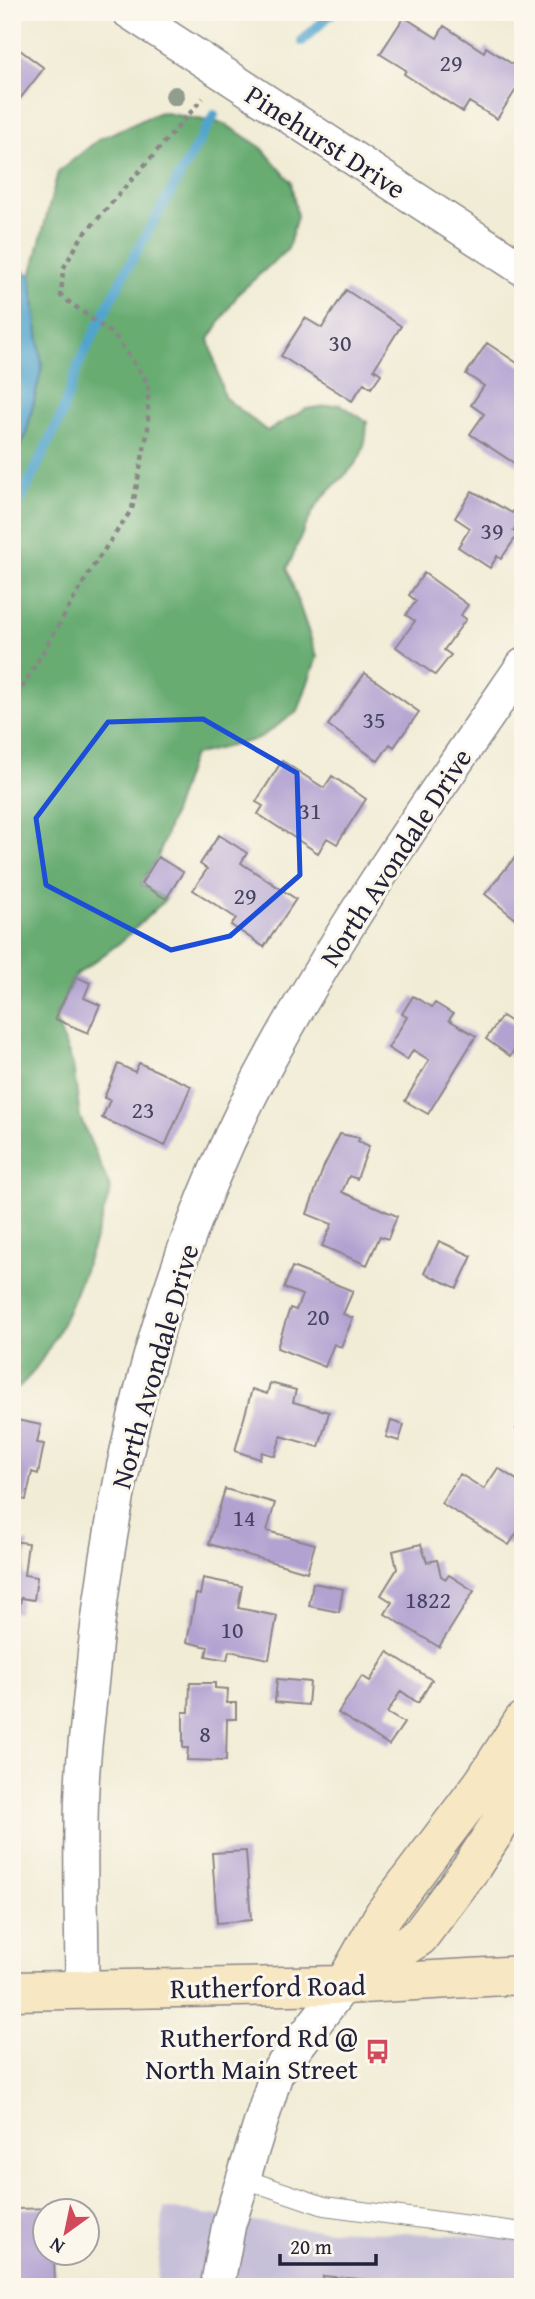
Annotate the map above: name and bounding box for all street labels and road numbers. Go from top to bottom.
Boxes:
street label: Pinehurst Drive [238,74,414,208]
street label: North Avondale Drive [309,740,481,974]
street label: North Avondale Drive [99,1239,209,1493]
street label: Rutherford Road [170,1964,366,2008]

